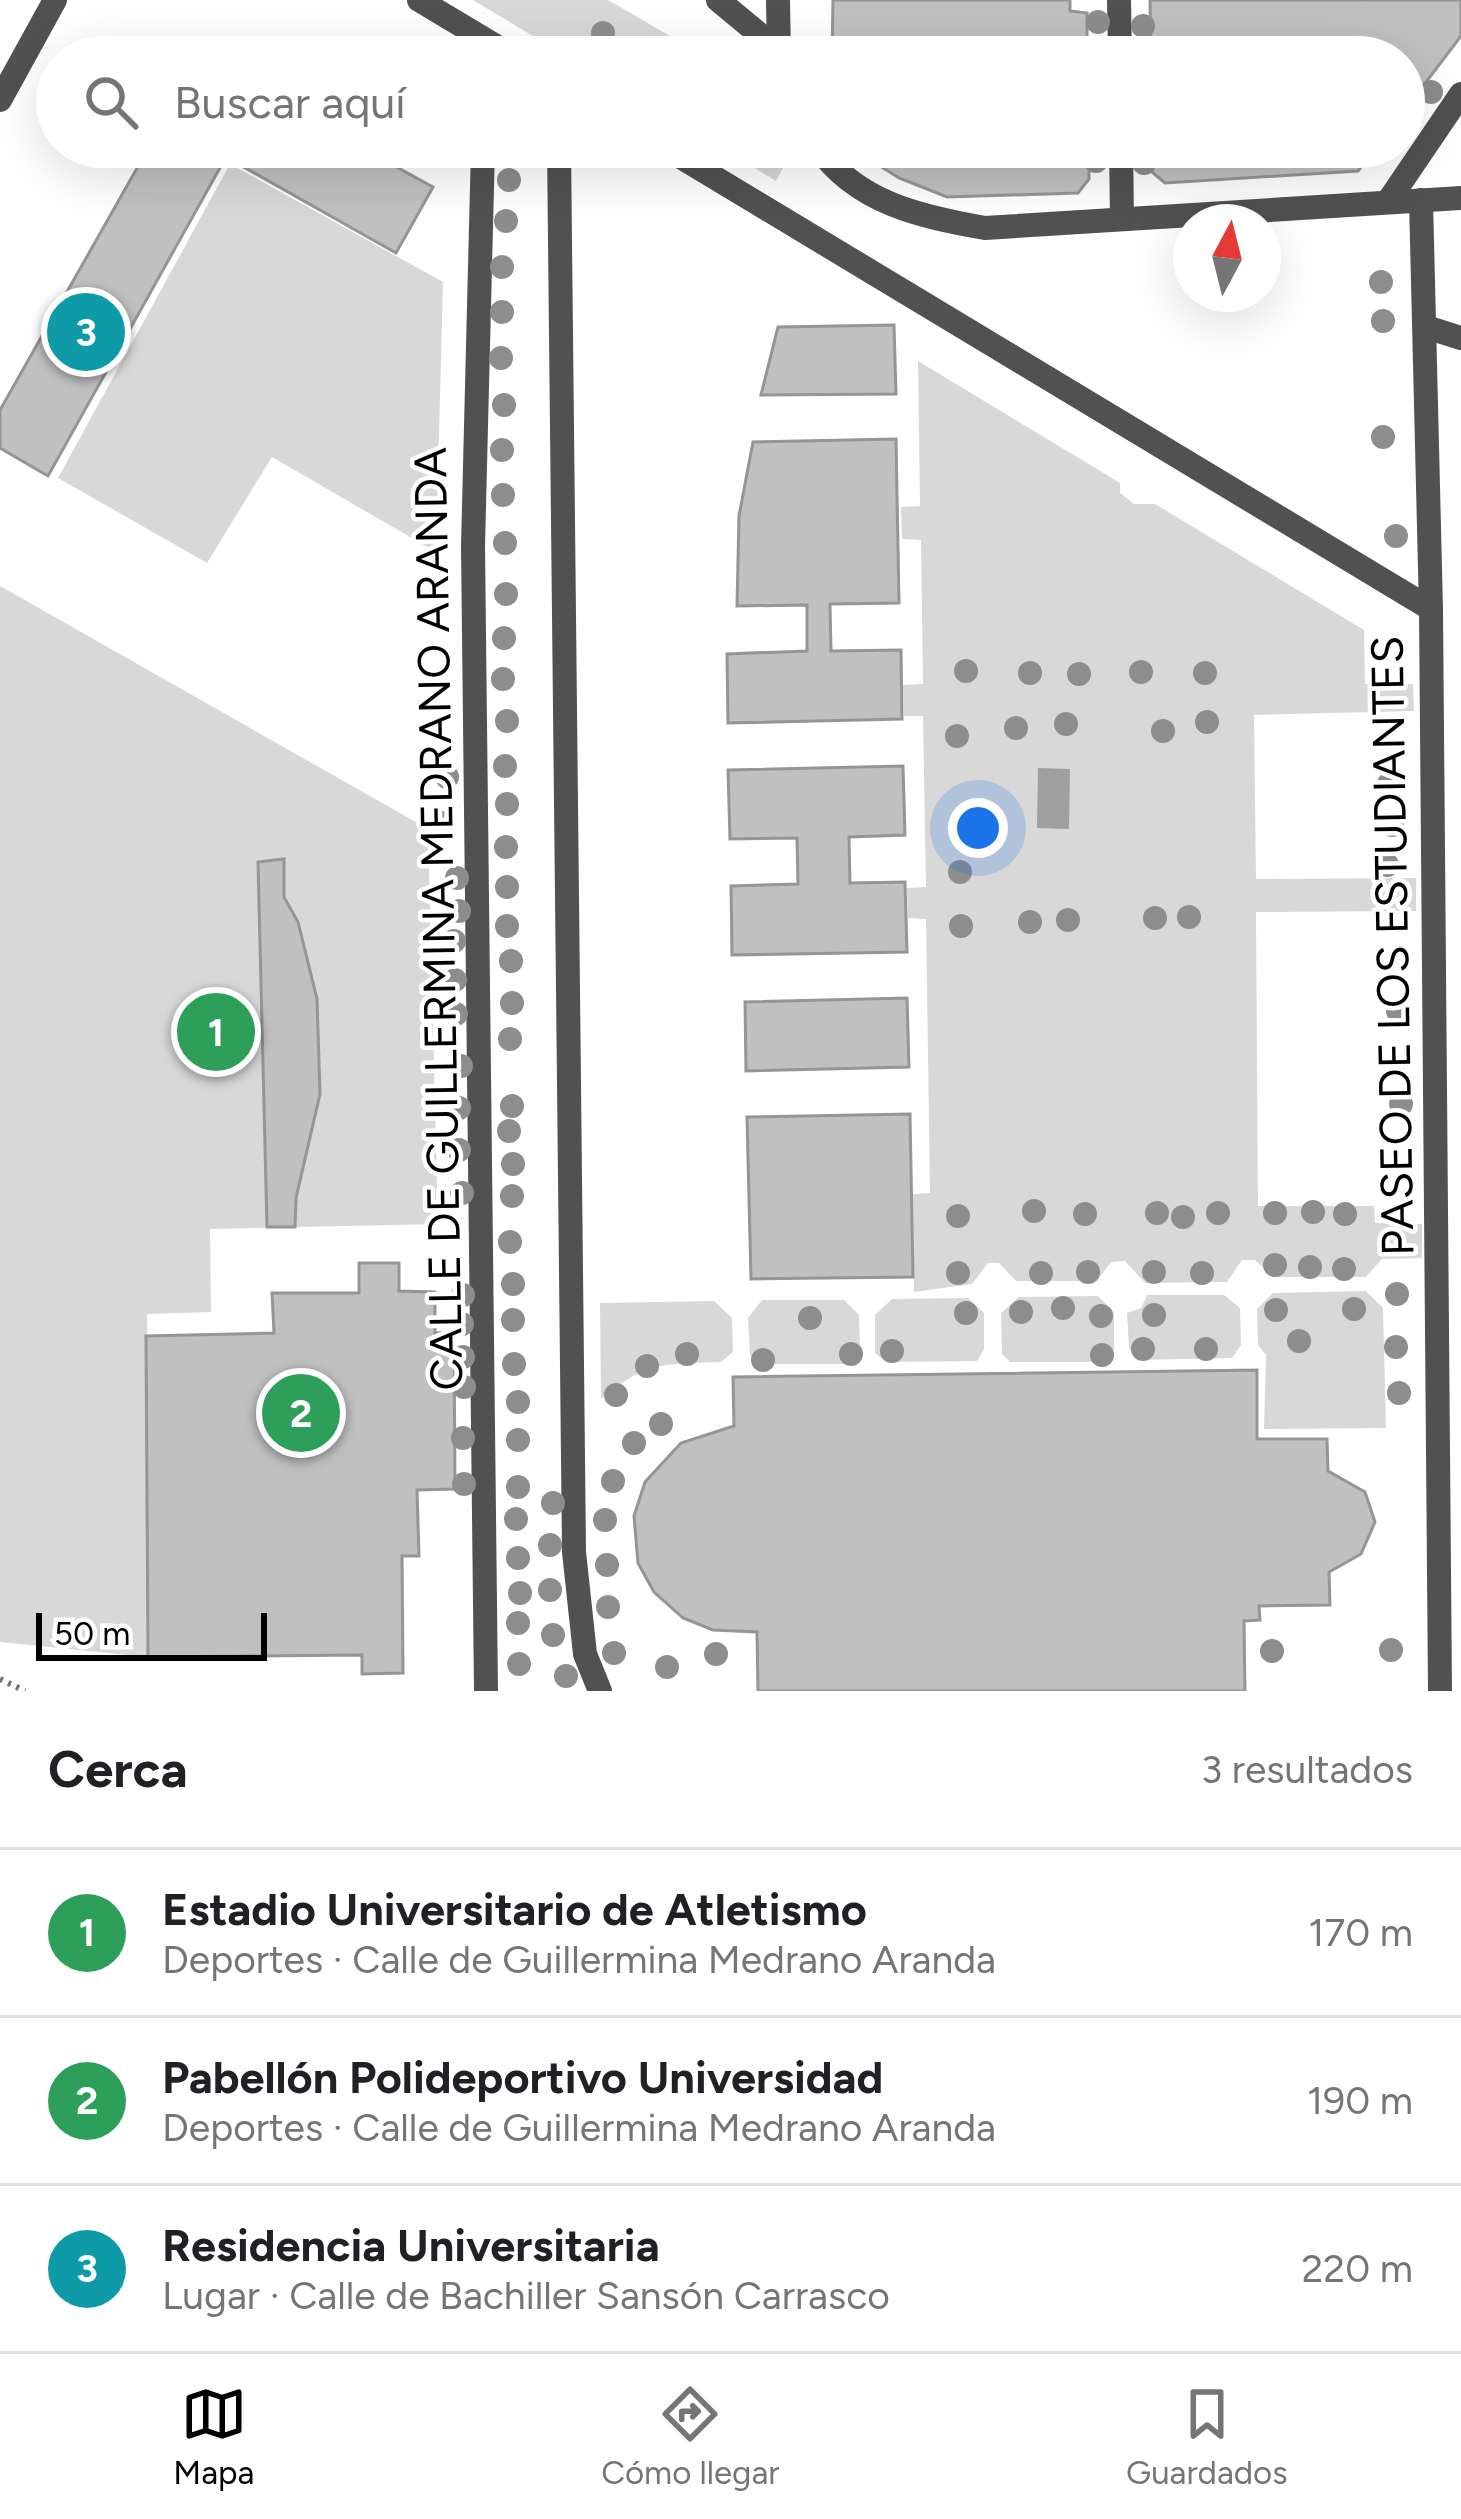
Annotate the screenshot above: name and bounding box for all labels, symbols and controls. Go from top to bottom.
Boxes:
search box [36,36,1425,168]
icon: search [78,69,144,135]
text: Buscar aquí [174,75,406,129]
north arrow [1173,204,1281,312]
pin: 3 [47,287,125,377]
street label: CALLE DE GUILLERMINA MEDRANO ARANDA [403,446,473,1391]
street label: PASEO DE LOS ESTUDIANTES [1360,635,1424,1257]
your location [948,798,1008,858]
pin: 1 [177,987,255,1077]
pin: 2 [262,1368,340,1458]
scale bar [36,1607,267,1660]
text: 50 m [54,1614,130,1653]
text: Cerca [48,1739,188,1800]
text: 3 resultados [1201,1746,1413,1793]
text: Estadio Universitario de Atletismo [162,1882,867,1936]
text: 1 [79,1909,95,1956]
text: 170 m [1308,1909,1413,1956]
text: Deportes · Calle de Guillermina Medrano Aranda [162,1936,996,1983]
text: Pabellón Polideportivo Universidad [162,2050,883,2104]
text: 2 [76,2077,98,2124]
text: 190 m [1307,2077,1413,2124]
text: Deportes · Calle de Guillermina Medrano Aranda [162,2104,996,2151]
text: Residencia Universitaria [162,2218,660,2272]
text: 3 [76,2245,98,2292]
text: 220 m [1302,2245,1413,2292]
text: Lugar · Calle de Bachiller Sansón Carrasco [162,2272,890,2319]
tab: Mapa [173,2381,254,2492]
tab: Cómo llegar [601,2381,779,2492]
tab: Guardados [1126,2381,1288,2492]

